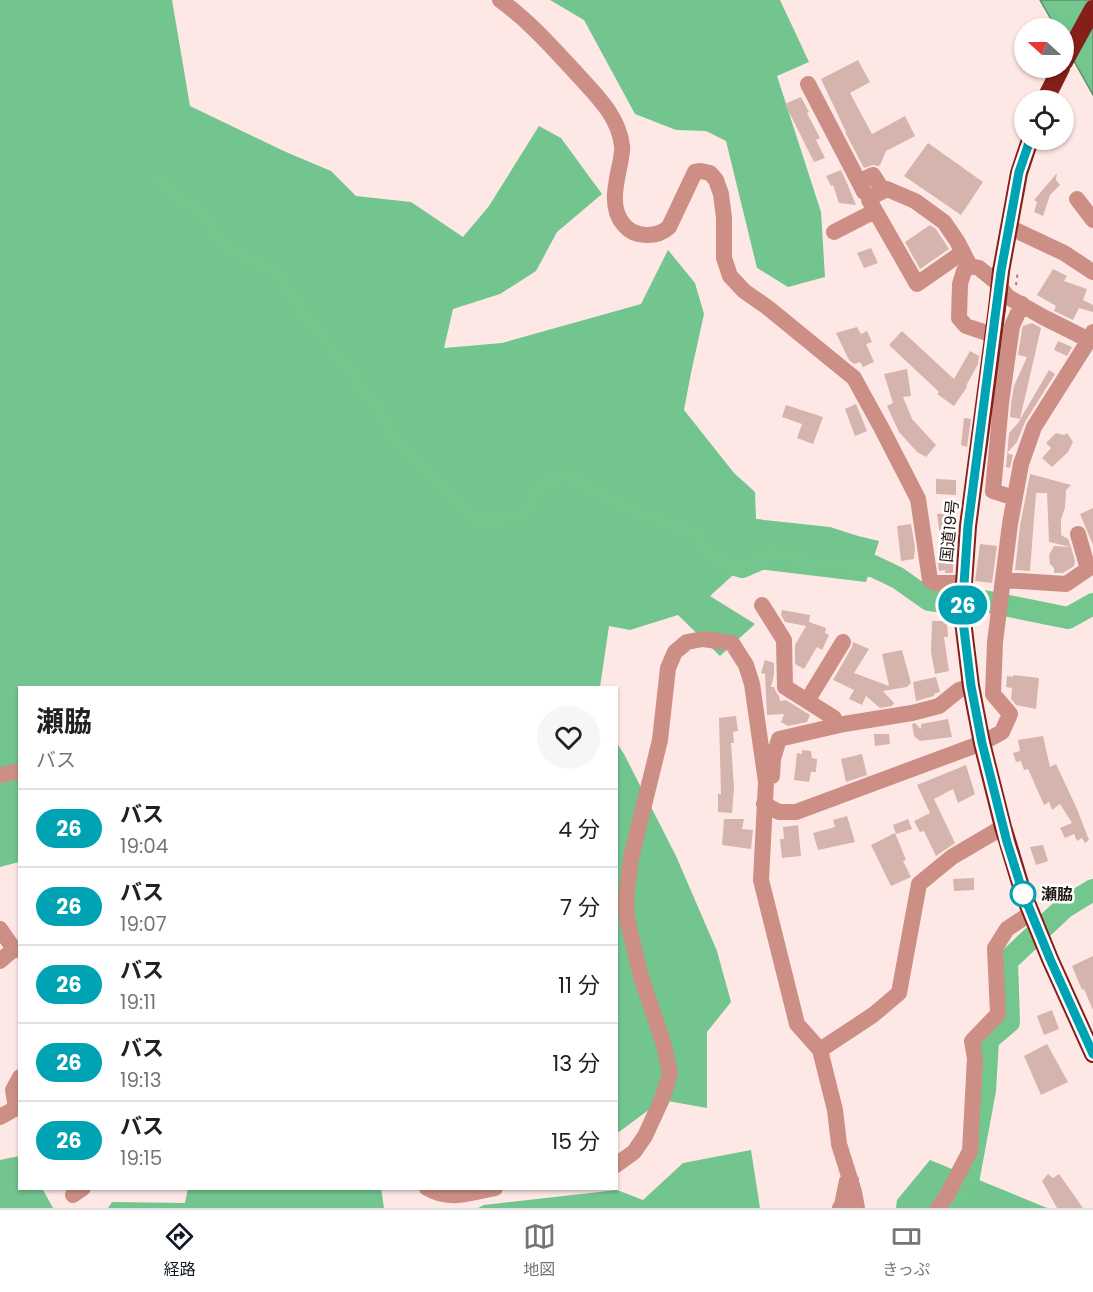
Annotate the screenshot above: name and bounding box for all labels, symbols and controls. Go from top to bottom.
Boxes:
north arrow [1014,18,1074,78]
map controls [1014,18,1074,150]
button: locate [1014,90,1074,150]
street label: 国道19号 [935,498,964,564]
line badge: 26 [936,586,990,624]
text: 26 [950,591,976,620]
text: 瀬脇 [36,702,92,741]
button: heart [537,706,600,769]
text: バス [36,746,76,774]
text: バス [120,799,164,830]
text: 26 [56,814,82,843]
text: 4 分 [558,814,600,845]
text: 19:04 [120,832,168,860]
text: バス [120,877,164,908]
marker: 瀬脇 [1010,881,1036,907]
place label: 瀬脇 [1041,883,1073,906]
text: 26 [56,892,82,921]
text: 7 分 [560,892,600,923]
text: 19:07 [120,910,167,938]
text: バス [120,955,164,986]
text: 26 [56,970,82,999]
text: 11 分 [558,970,600,1001]
text: 19:11 [120,988,156,1016]
text: バス [120,1033,164,1064]
text: 26 [56,1048,82,1077]
text: 13 分 [552,1048,600,1079]
text: 19:13 [120,1066,161,1094]
text: バス [120,1111,164,1142]
text: 26 [56,1126,82,1155]
text: 15 分 [551,1126,600,1157]
text: 19:15 [120,1144,162,1172]
tab: 経路 [163,1220,196,1282]
tab: 地図 [523,1220,556,1282]
tab: きっぷ [882,1220,930,1282]

